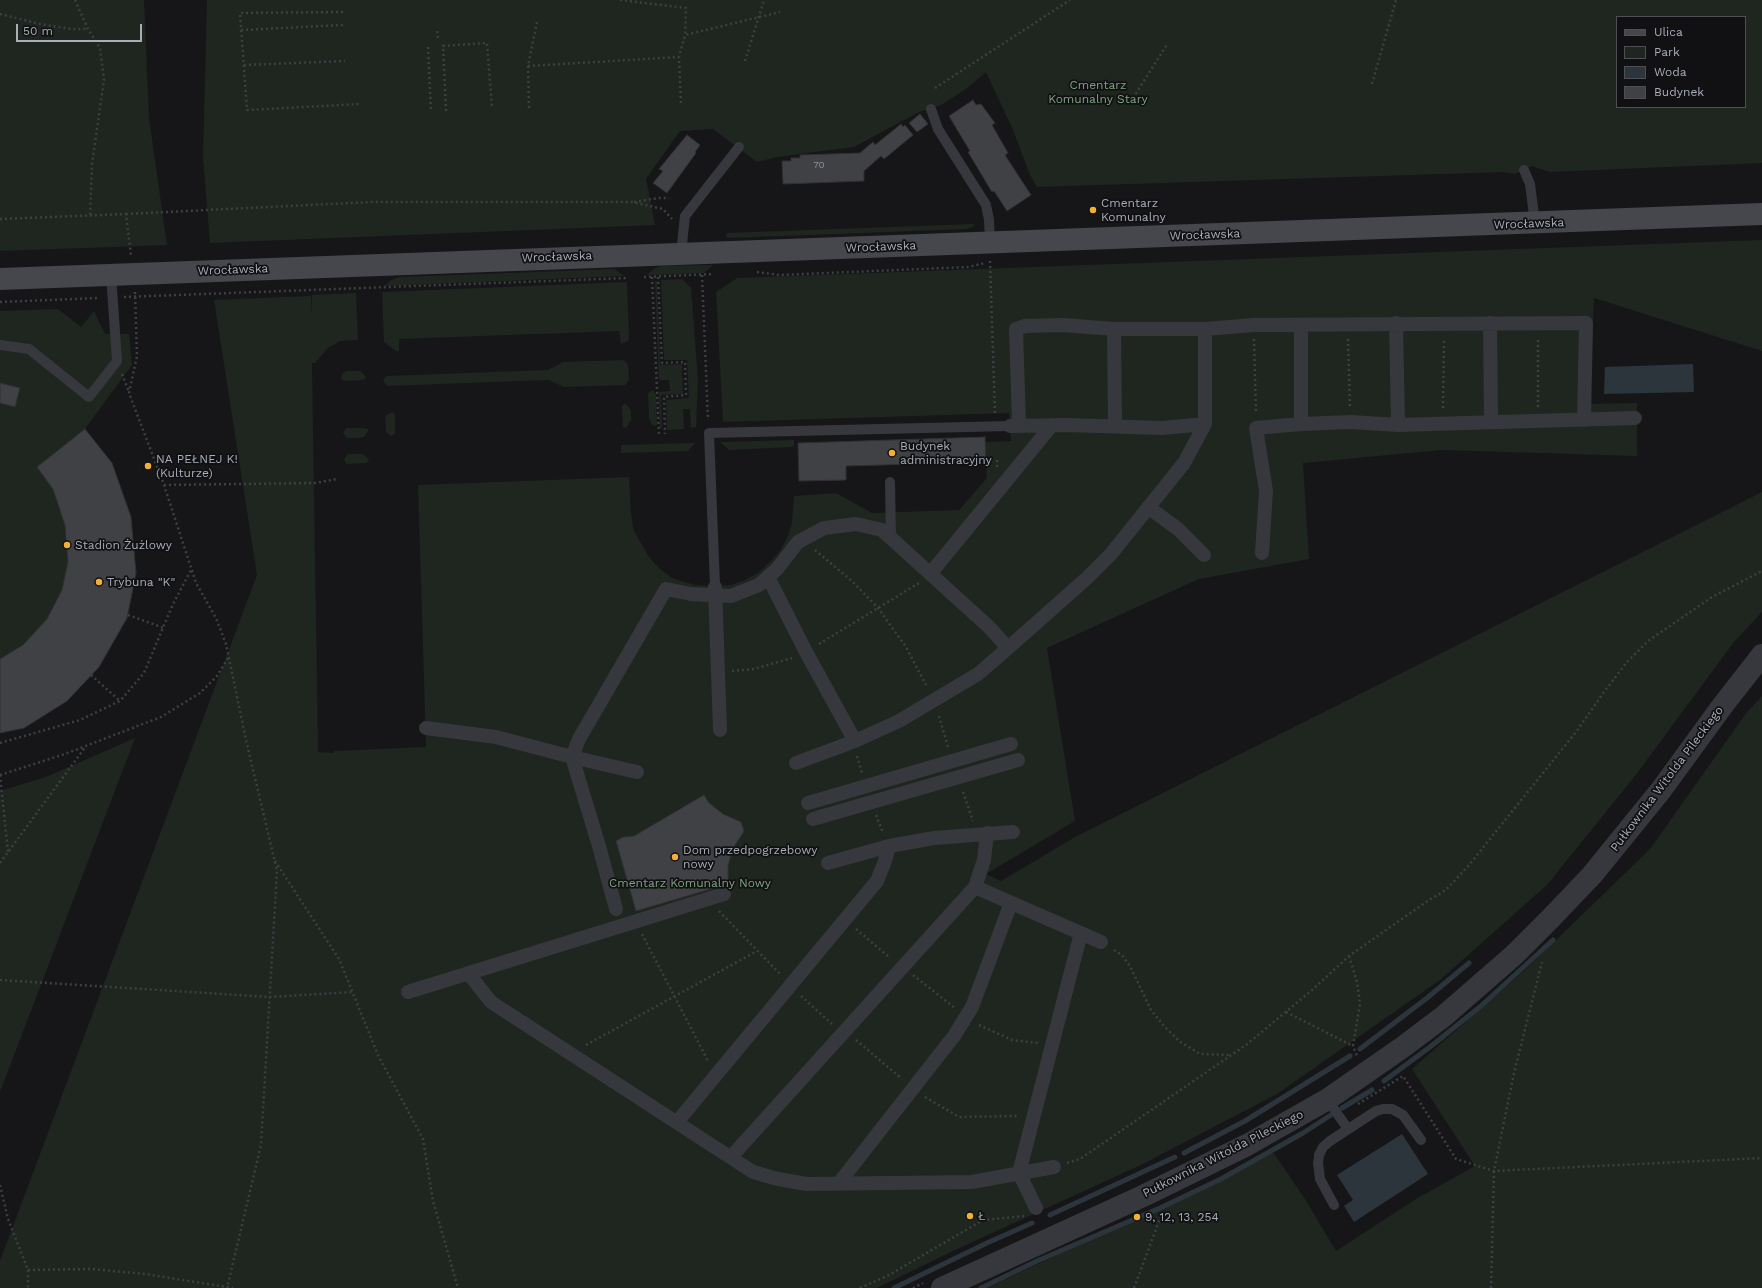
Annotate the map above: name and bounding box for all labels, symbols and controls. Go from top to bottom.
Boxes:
scale bar [18,16,144,42]
legend [1616,16,1746,108]
text: 50 m [23,24,53,38]
text: Ulica [1654,25,1683,39]
text: Park [1654,45,1680,59]
text: Woda [1654,65,1687,79]
park label: Cmentarz Komunalny Stary [1048,78,1148,106]
text: Budynek [1654,85,1704,99]
house number: 70 [813,159,825,171]
place label: Cmentarz Komunalny [1101,196,1166,224]
marker: Cmentarz Komunalny [1088,205,1098,215]
street label: Wrocławska [1493,216,1565,232]
street label: Wrocławska [1169,227,1241,243]
street label: Wrocławska [845,239,917,255]
street label: Wrocławska [521,249,593,265]
street label: Wrocławska [197,262,269,278]
place label: Budynek administracyjny [900,439,992,467]
marker: Budynek administracyjny [887,448,897,458]
place label: NA PEŁNEJ K! (Kulturze) [156,452,238,480]
marker: NA PEŁNEJ K! (Kulturze) [143,461,153,471]
place label: Stadion Żużlowy [75,538,172,552]
marker: Stadion Żużlowy [62,540,72,550]
place label: Trybuna "K" [107,575,175,589]
marker: Trybuna "K" [94,577,104,587]
street label: Pułkownika Witolda Pileckiego [1608,703,1726,855]
place label: Dom przedpogrzebowy nowy [683,843,818,871]
marker: Dom przedpogrzebowy nowy [670,852,680,862]
park label: Cmentarz Komunalny Nowy [609,876,771,890]
street label: Pułkownika Witolda Pileckiego [1140,1107,1306,1201]
place label: Ł [978,1209,986,1223]
place label: 9, 12, 13, 254 [1145,1210,1219,1224]
marker: Ł [965,1211,975,1221]
marker: 9, 12, 13, 254 [1132,1212,1142,1222]

